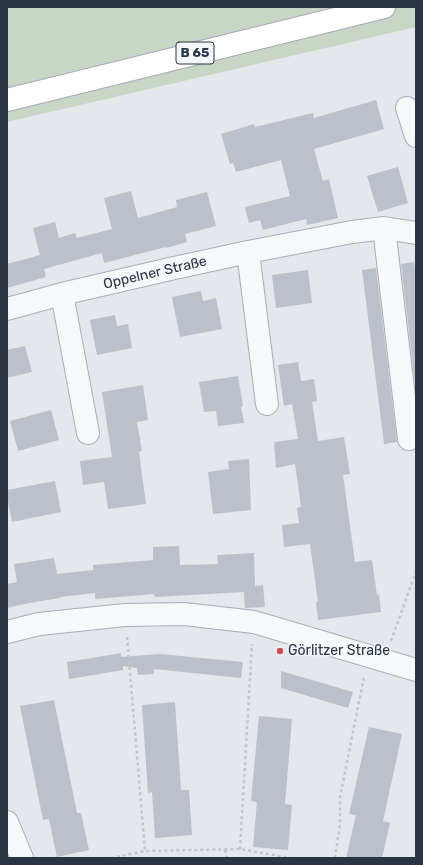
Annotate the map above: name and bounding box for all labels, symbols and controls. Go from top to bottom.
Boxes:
road number: B 65 [176,42,214,64]
street label: Oppelner Straße [102,253,208,293]
place label: Görlitzer Straße [288,643,390,659]
marker: Görlitzer Straße [275,646,285,656]

